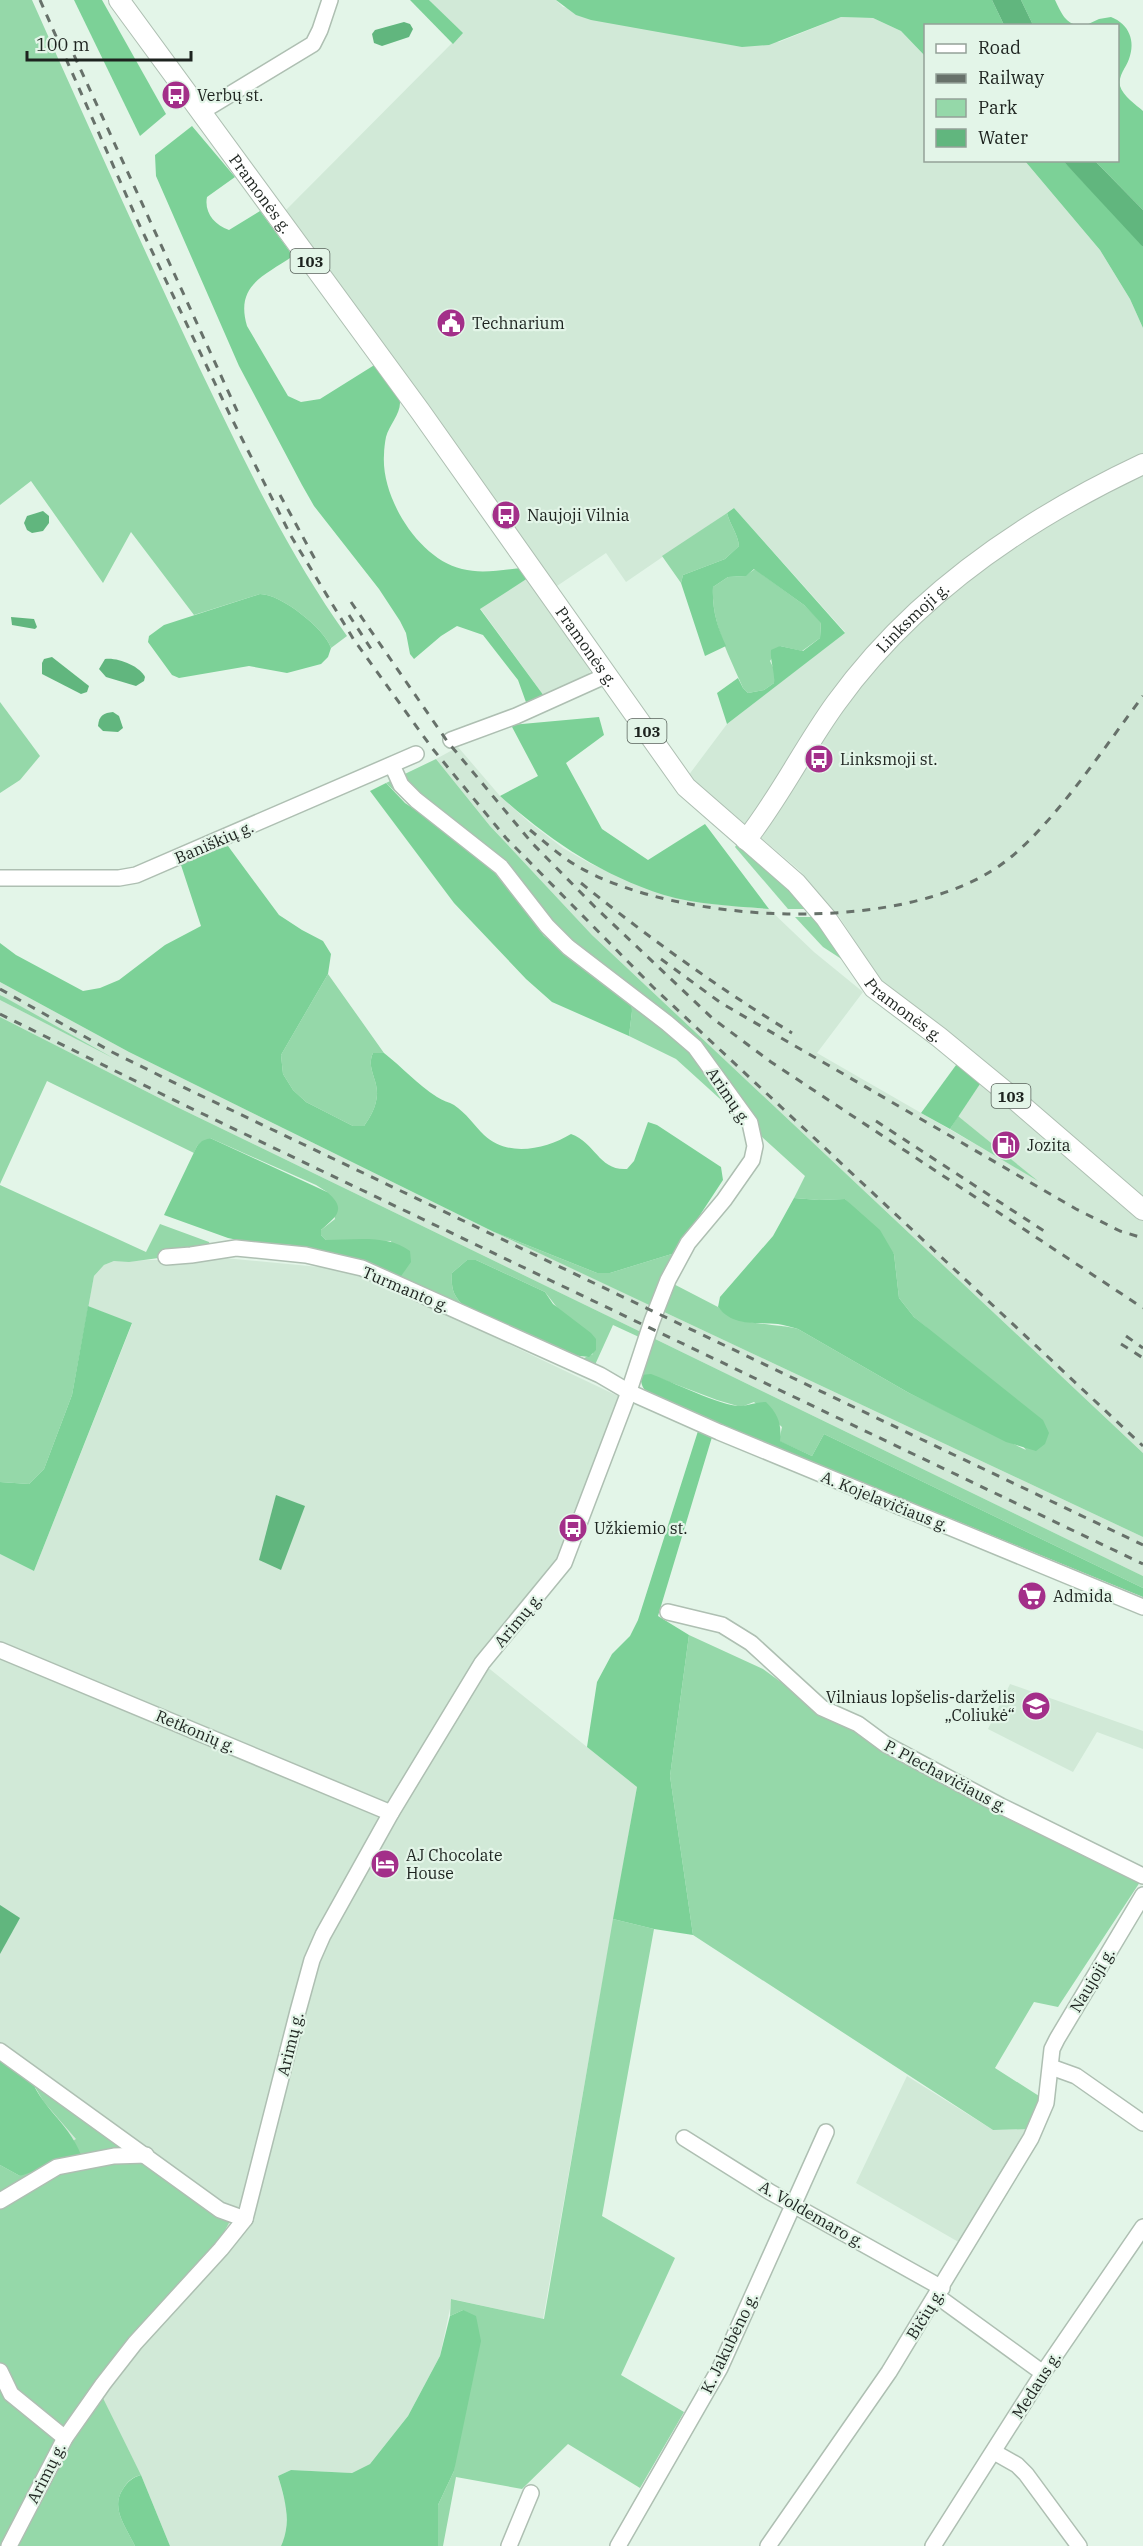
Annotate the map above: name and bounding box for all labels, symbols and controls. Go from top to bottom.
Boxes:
scale bar [27,24,190,62]
legend [924,24,1119,162]
text: 100 m [36,33,90,56]
text: Road [978,36,1021,59]
text: Railway [978,66,1044,89]
bus stop icon: Verbų st. [160,79,192,111]
place label: Verbų st. [197,85,263,105]
text: Park [978,96,1018,119]
text: Water [978,126,1028,149]
street label: Pramonės g. [225,150,297,237]
road number: 103 [290,249,330,273]
public building icon: Technarium [435,307,467,339]
place label: Technarium [472,313,565,333]
bus stop icon: Naujoji Vilnia [490,499,522,531]
place label: Naujoji Vilnia [527,505,630,525]
street label: Linksmoji g. [872,578,953,657]
street label: Pramonės g. [551,603,622,691]
road number: 103 [628,719,666,743]
bus stop icon: Linksmoji st. [803,743,835,775]
place label: Linksmoji st. [840,749,938,769]
street label: Baniškių g. [172,816,256,868]
street label: Pramonės g. [860,974,947,1046]
street label: Arimų g. [702,1063,756,1129]
road number: 103 [992,1084,1030,1108]
fuel station icon: Jozita [990,1129,1022,1161]
place label: Jozita [1027,1135,1071,1155]
street label: Turmanto g. [359,1262,453,1316]
street label: A. Kojelavičiaus g. [818,1466,952,1536]
bus stop icon: Užkiemio st. [557,1512,589,1544]
place label: Užkiemio st. [594,1518,688,1538]
supermarket icon: Admida [1016,1580,1048,1612]
place label: Admida [1053,1586,1113,1606]
street label: Arimų g. [489,1589,547,1651]
place label: Vilniaus lopšelis-darželis „Coliukė“ [826,1687,1015,1725]
school or university icon: Vilniaus lopšelis-darželis „Coliukė“ [1020,1690,1052,1722]
street label: Retkonių g. [153,1705,239,1757]
street label: P. Plechavičiaus g. [881,1735,1011,1817]
place label: AJ Chocolate House [406,1845,503,1883]
hotel icon: AJ Chocolate House [369,1848,401,1880]
street label: Naujoji g. [1065,1944,1119,2016]
street label: Arimų g. [272,2010,308,2078]
street label: A. Voldemaro g. [756,2176,868,2252]
street label: Bičių g. [902,2285,948,2343]
street label: K. Jakubėno g. [696,2290,762,2396]
street label: Medaus g. [1007,2348,1065,2422]
street label: Arimų g. [22,2439,70,2507]

